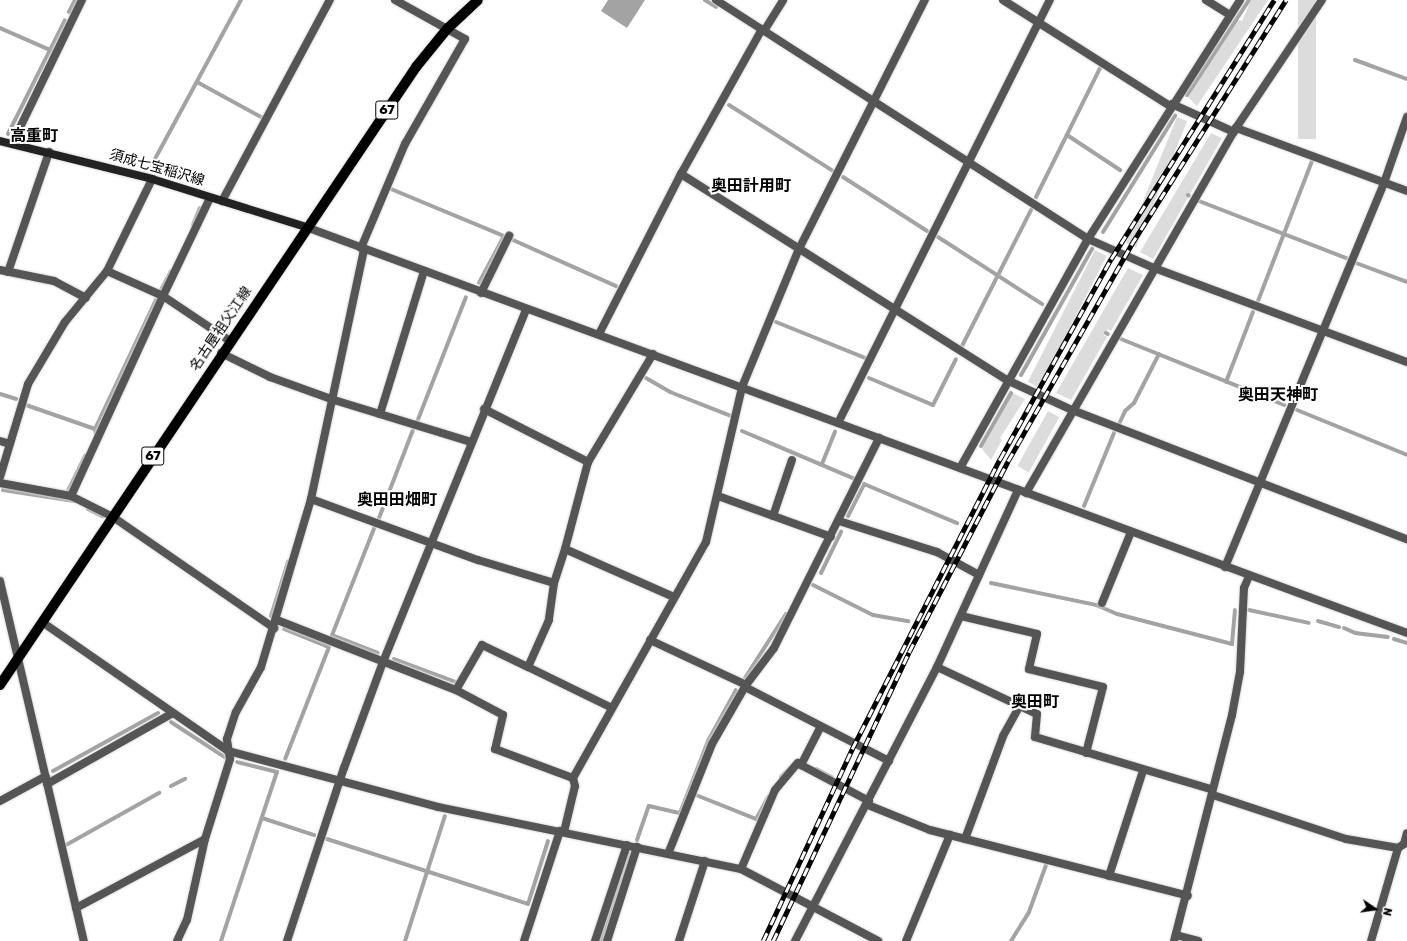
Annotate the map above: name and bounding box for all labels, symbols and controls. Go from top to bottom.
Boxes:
road number: 67 [375,99,399,121]
district label: 高重町 [10,126,58,146]
street label: 須成七宝稲沢線 [108,146,206,190]
district label: 奥田計用町 [711,176,791,196]
street label: 名古屋祖父江線 [187,284,255,374]
district label: 奥田天神町 [1238,385,1318,405]
road number: 67 [141,445,165,467]
district label: 奥田田畑町 [357,490,437,510]
district label: 奥田町 [1011,692,1059,712]
north arrow [1355,889,1395,929]
text: N [1380,906,1394,917]

